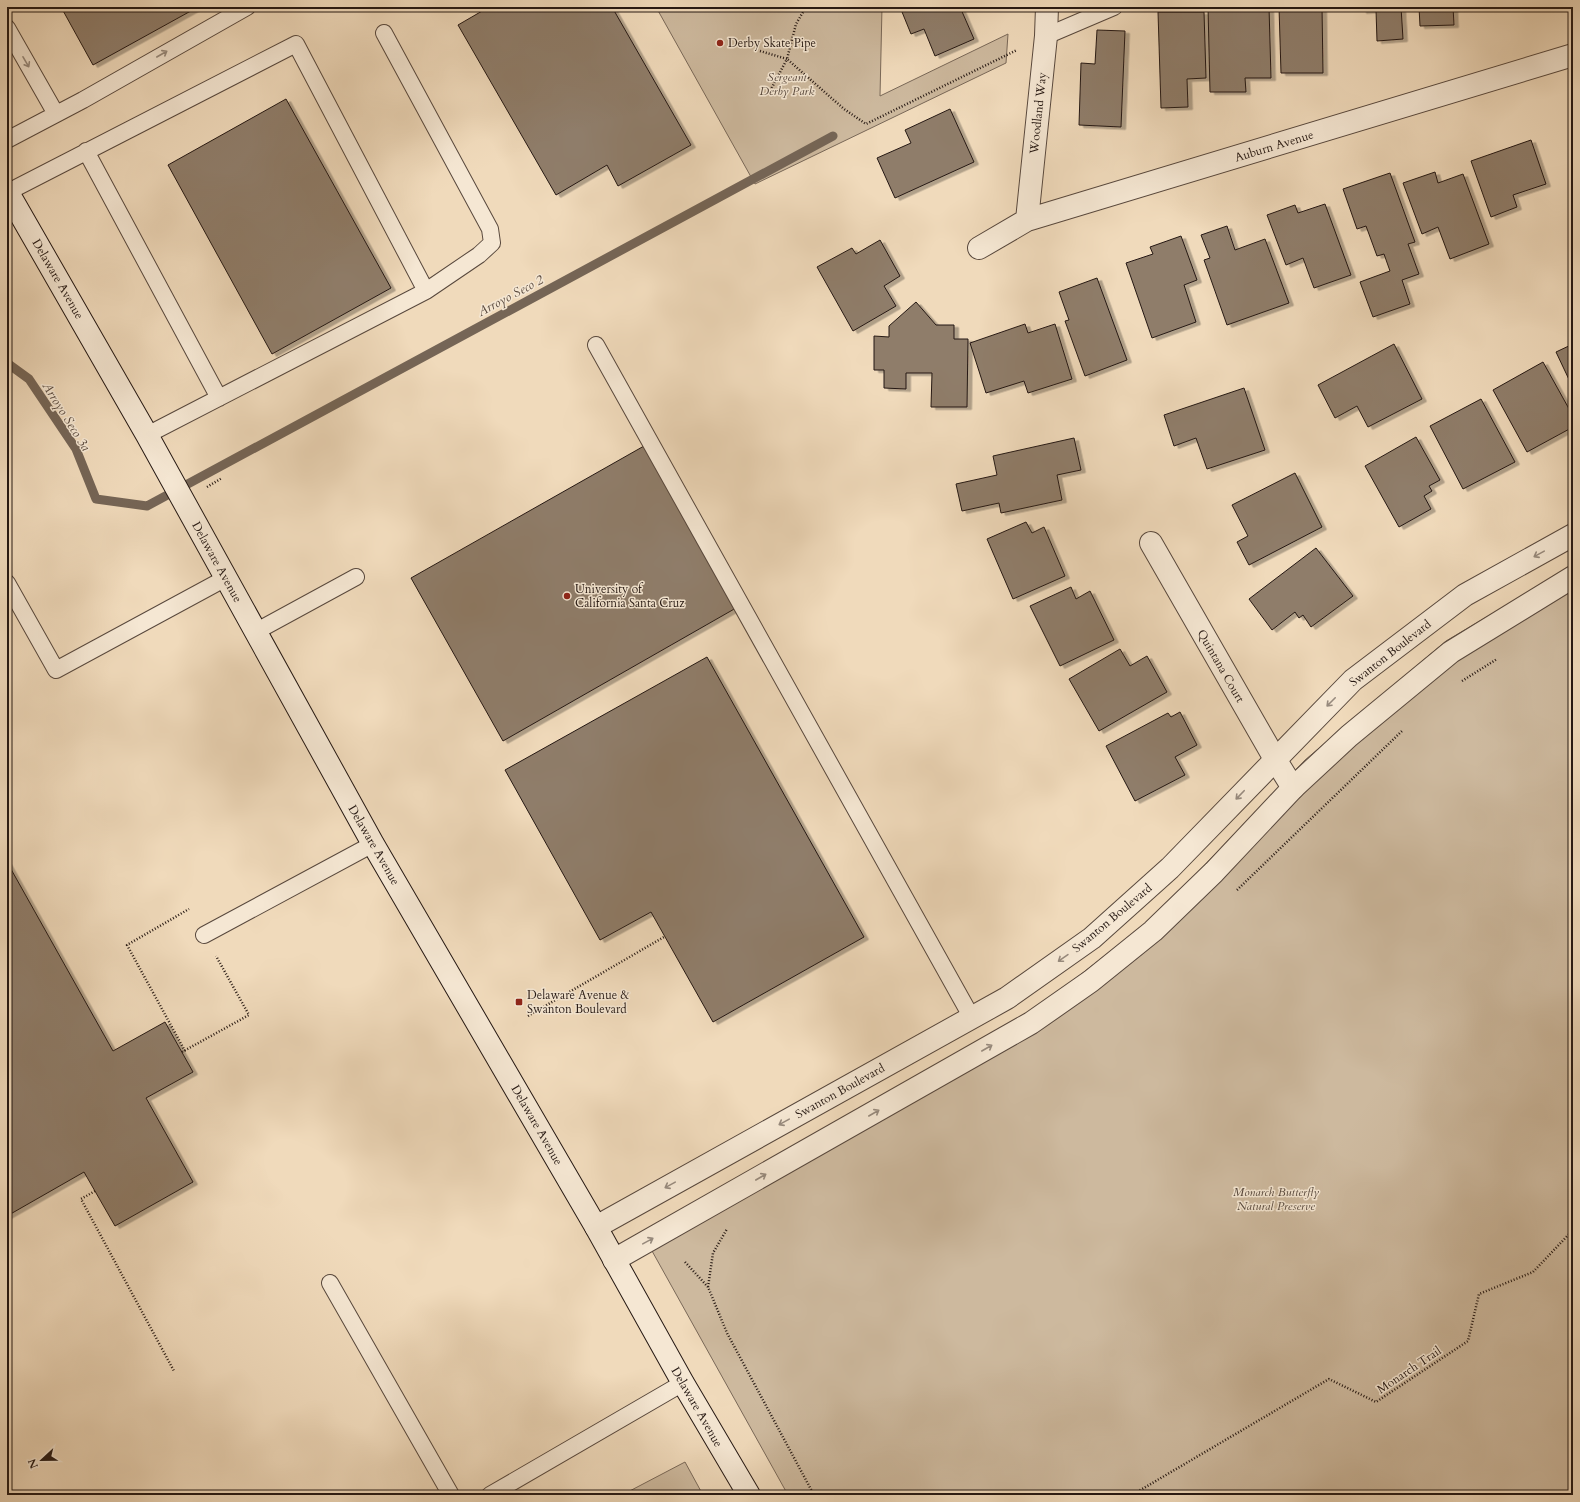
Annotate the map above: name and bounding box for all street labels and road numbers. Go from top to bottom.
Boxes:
street label: Woodland Way [1026,71,1050,156]
street label: Auburn Avenue [1233,126,1315,166]
street label: Delaware Avenue [29,236,87,322]
street label: Delaware Avenue [188,519,246,605]
street label: Swanton Boulevard [1346,616,1435,690]
street label: Quintana Court [1194,627,1248,706]
street label: Delaware Avenue [345,802,403,888]
street label: Swanton Boulevard [1069,879,1156,956]
street label: Swanton Boulevard [793,1060,888,1122]
street label: Delaware Avenue [508,1082,566,1168]
street label: Monarch Trail [1374,1343,1444,1397]
street label: Delaware Avenue [668,1364,726,1450]

